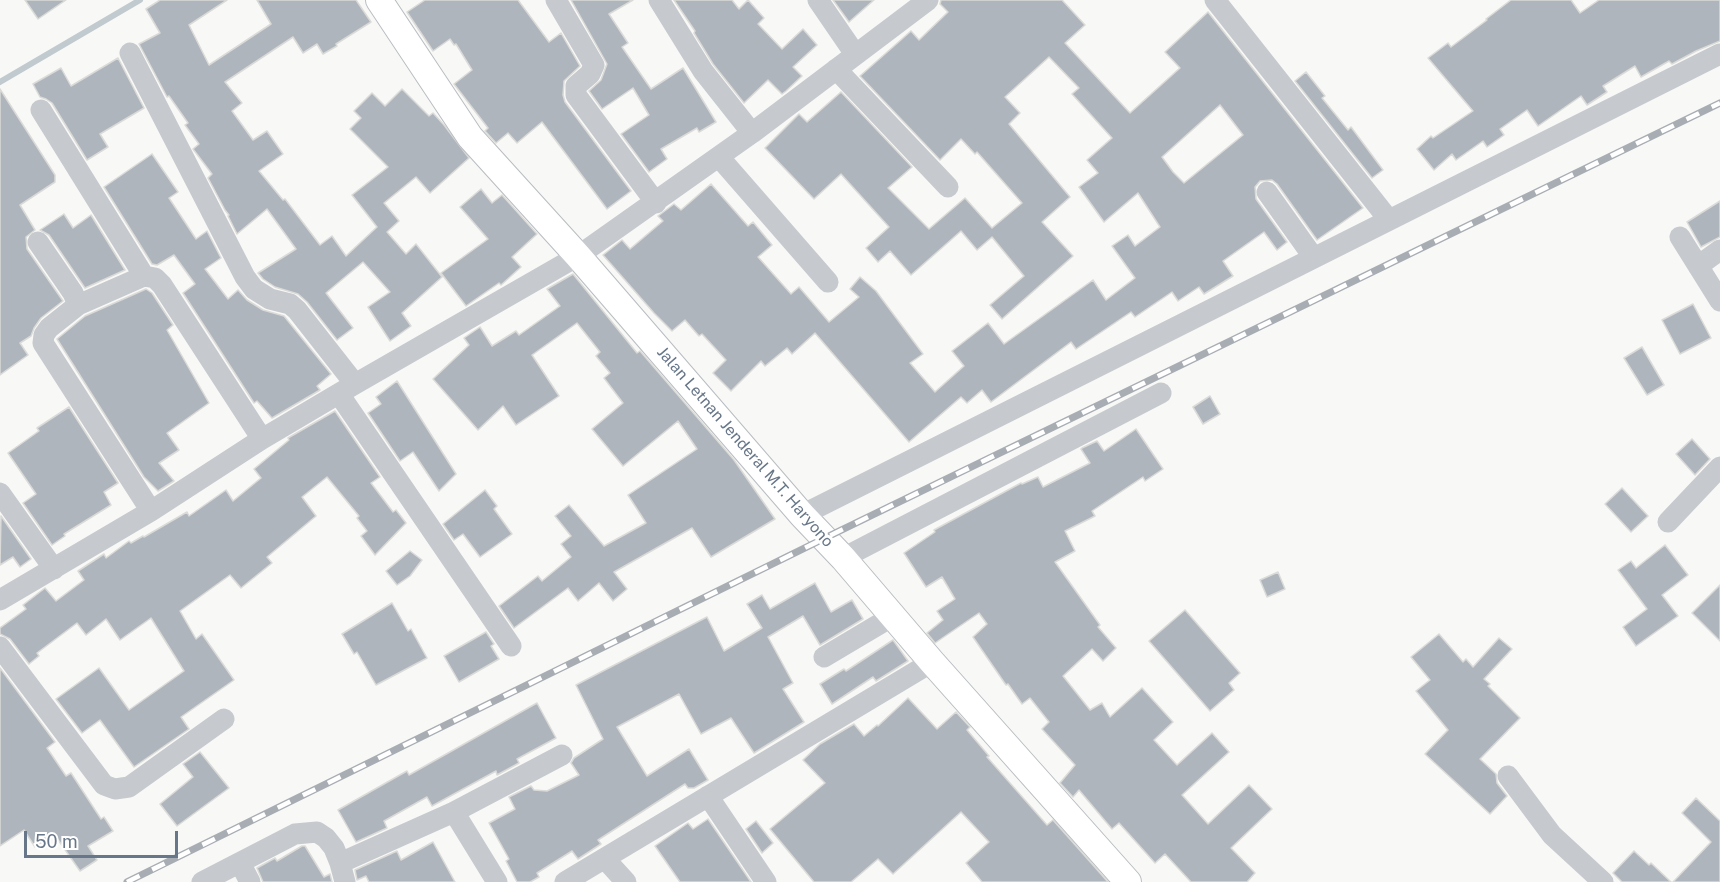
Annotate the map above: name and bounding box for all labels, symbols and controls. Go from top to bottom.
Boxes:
street label: Jalan Letnan Jenderal M.T. Haryono [653,343,837,551]
scale bar [27,819,182,857]
text: 50 m [35,831,78,852]

